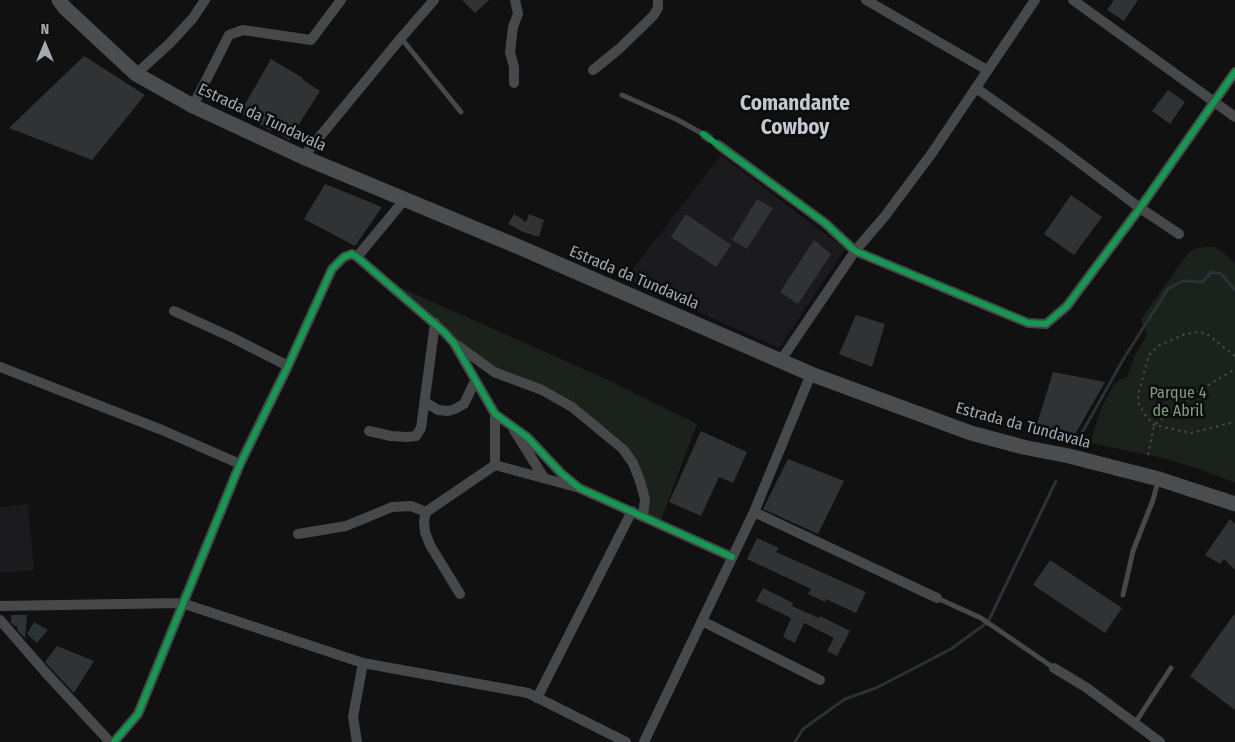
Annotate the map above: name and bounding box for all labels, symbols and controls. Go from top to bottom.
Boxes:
north arrow [20,20,70,70]
text: N [41,21,49,38]
street label: Estrada da Tundavala [195,80,329,156]
district label: Comandante Cowboy [740,91,850,141]
street label: Estrada da Tundavala [566,242,702,314]
park label: Parque 4 de Abril [1150,384,1206,422]
street label: Estrada da Tundavala [953,399,1093,453]

